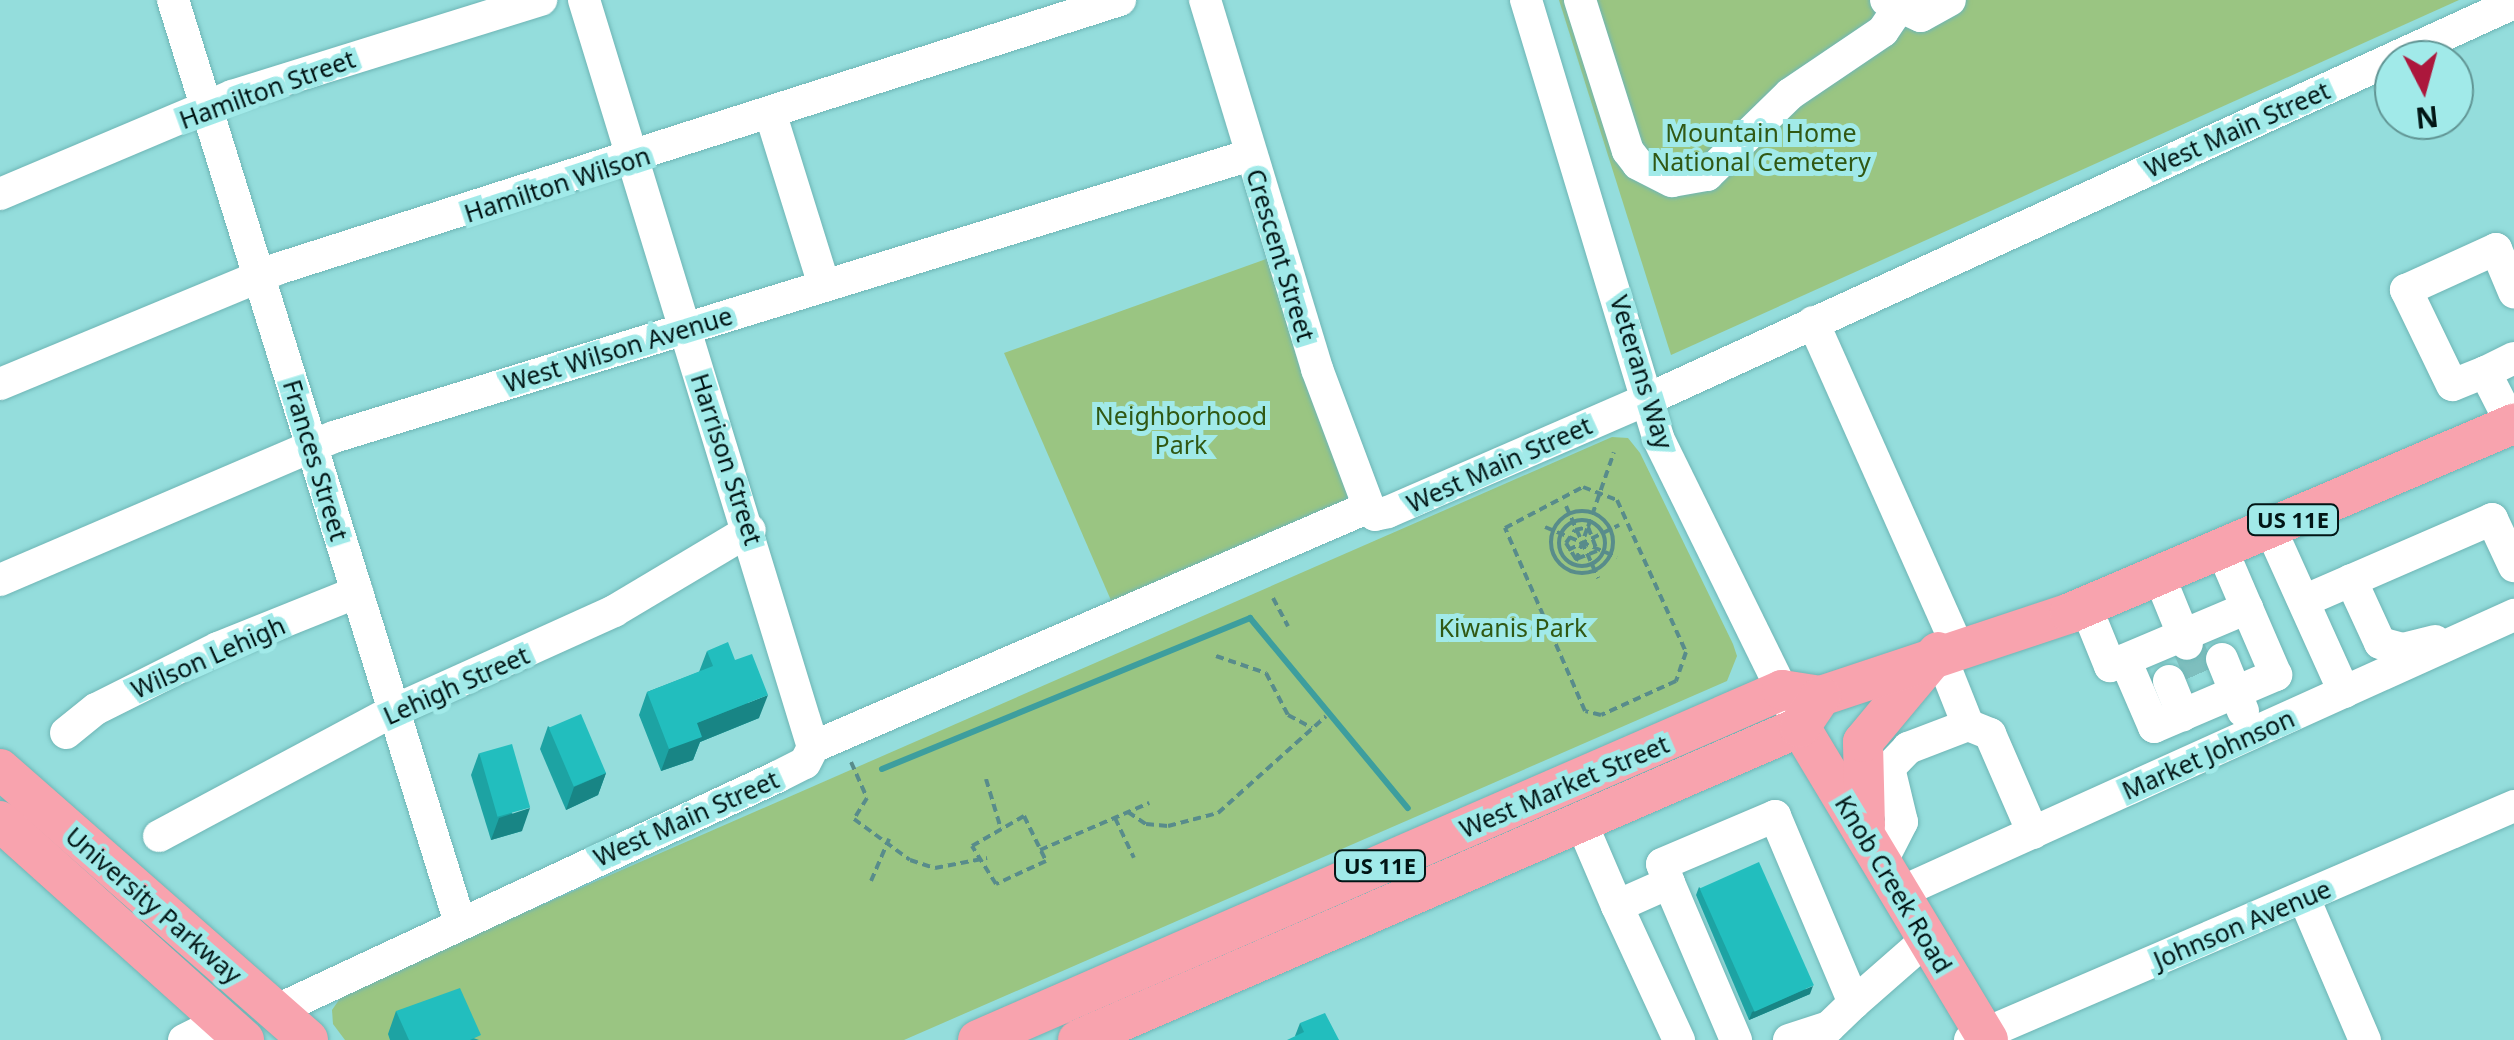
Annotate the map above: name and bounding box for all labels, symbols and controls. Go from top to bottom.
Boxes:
north arrow [2374,40,2474,140]
street label: Hamilton Street [175,43,359,135]
street label: West Main Street [2140,75,2334,183]
text: N [2414,98,2440,138]
park label: Mountain Home National Cemetery [1651,118,1871,177]
street label: Hamilton Wilson [460,140,654,228]
street label: Crescent Street [1241,165,1321,345]
street label: Veterans Way [1604,292,1680,452]
street label: West Wilson Avenue [500,300,736,398]
street label: Harrison Street [685,369,769,549]
street label: Frances Street [277,376,355,544]
park label: Neighborhood Park [1095,401,1267,460]
street label: West Main Street [1402,410,1596,518]
road number: US 11E [2246,503,2340,537]
street label: Wilson Lehigh [126,610,290,704]
park label: Kiwanis Park [1439,612,1587,642]
street label: Lehigh Street [379,640,533,730]
street label: Market Johnson [2117,703,2299,805]
street label: West Market Street [1455,728,1673,844]
street label: West Main Street [589,764,783,872]
street label: Knob Creek Road [1829,790,1959,978]
street label: University Parkway [60,820,248,990]
road number: US 11E [1332,849,1428,883]
street label: Johnson Avenue [2149,873,2335,975]

